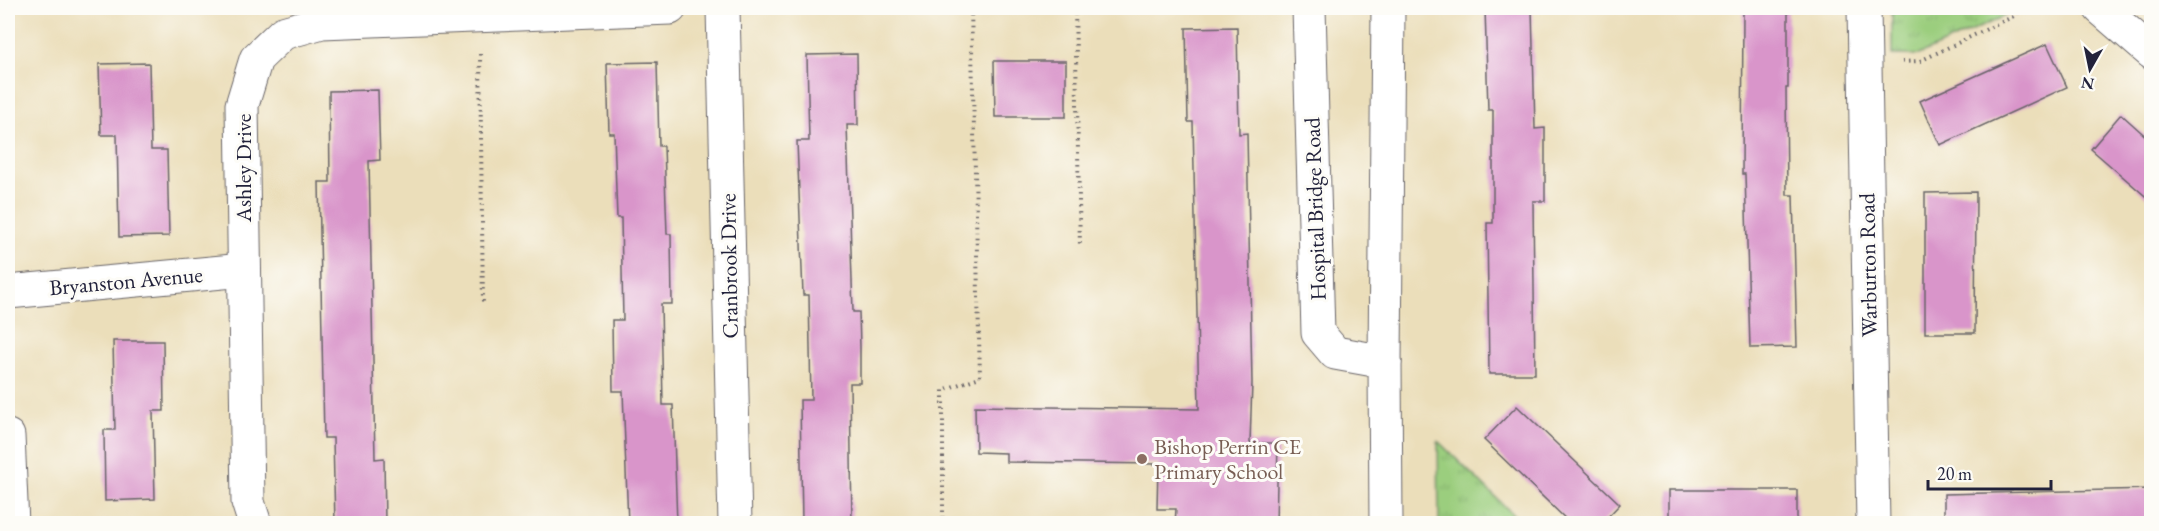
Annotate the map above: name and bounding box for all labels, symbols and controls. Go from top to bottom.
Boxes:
north arrow [2060,39,2120,99]
text: N [2080,72,2096,95]
street label: Ashley Drive [229,113,258,223]
street label: Hospital Bridge Road [1297,116,1333,301]
street label: Warburton Road [1852,192,1884,337]
street label: Cranbrook Drive [713,193,745,339]
street label: Bryanston Avenue [48,260,204,302]
place label: Bishop Perrin CE Primary School [1154,432,1301,486]
marker: Bishop Perrin CE Primary School [1135,452,1149,466]
scale bar [1928,453,2051,491]
text: 20 m [1937,462,1972,485]

